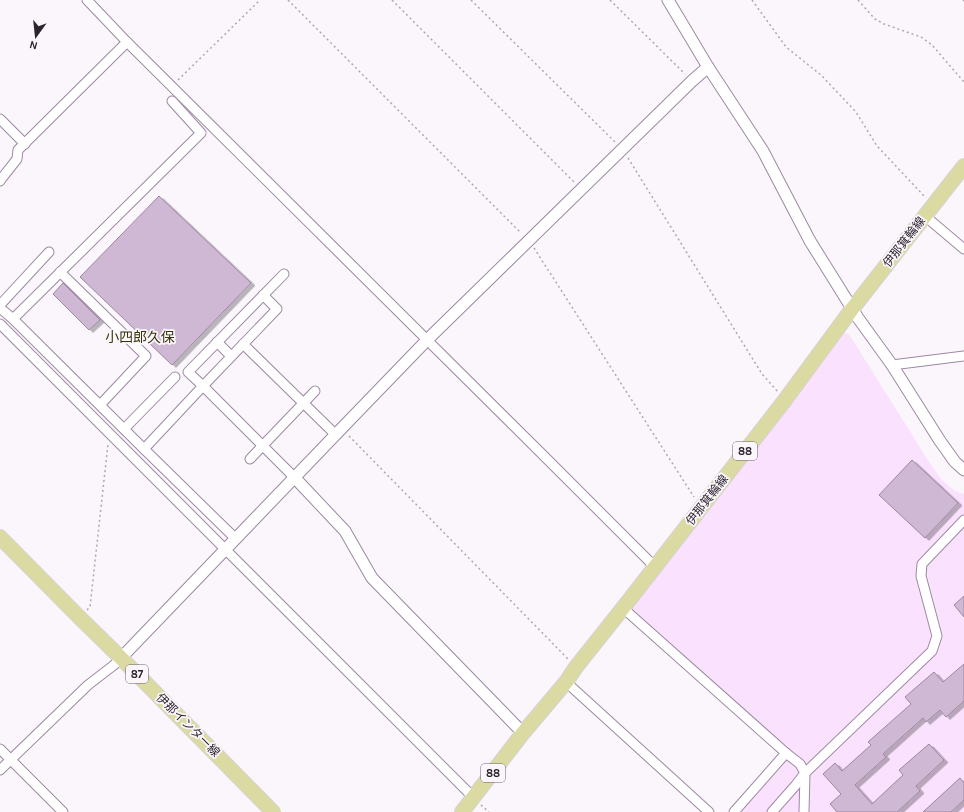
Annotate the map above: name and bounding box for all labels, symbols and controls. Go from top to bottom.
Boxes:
north arrow [16,16,56,56]
text: N [28,38,39,52]
street label: 伊那箕輪線 [880,214,928,270]
district label: 小四郎久保 [105,329,175,346]
road number: 88 [733,442,757,460]
street label: 伊那箕輪線 [683,472,731,528]
road number: 87 [126,665,148,683]
street label: 伊那インター線 [153,690,223,760]
road number: 88 [481,764,505,782]

